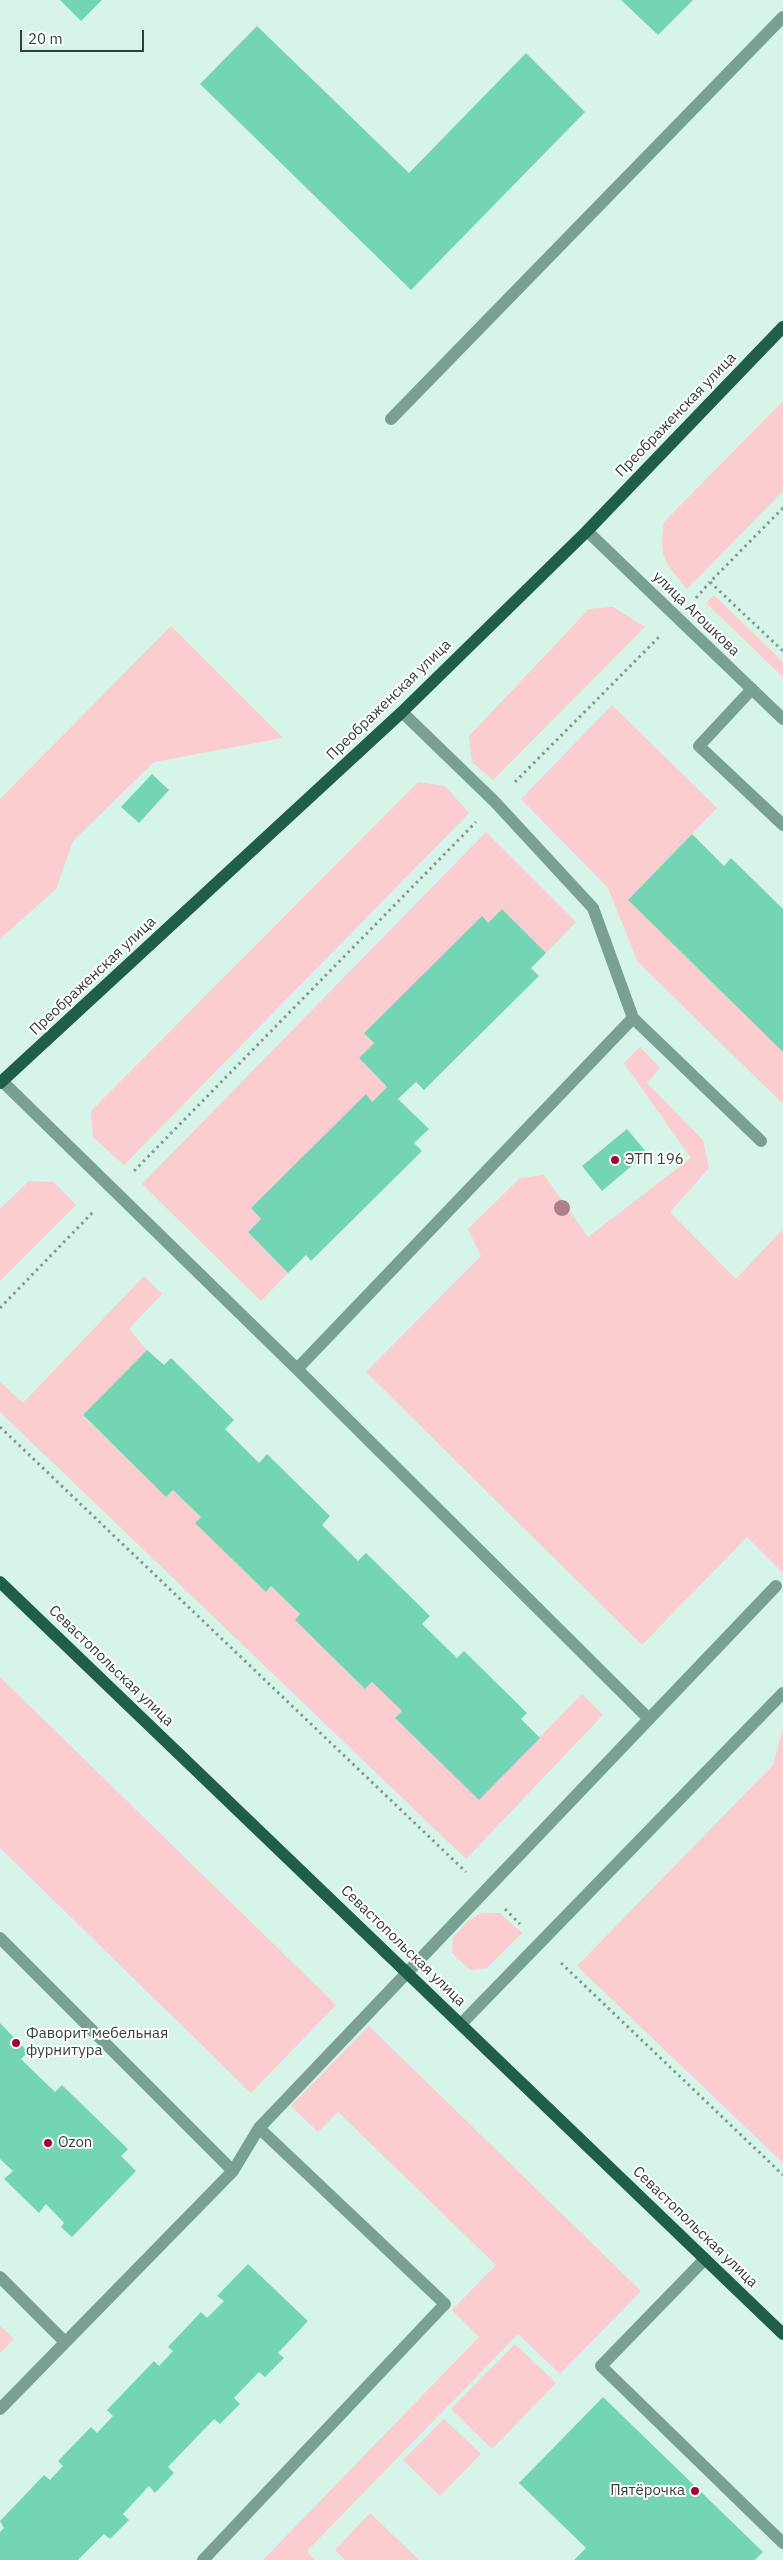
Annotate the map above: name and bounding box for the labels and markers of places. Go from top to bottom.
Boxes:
place label: ЭТП 196 [625,1151,684,1169]
marker: ЭТП 196 [609,1154,621,1166]
place label: Фаворит мебельная фурнитура [26,2025,168,2060]
marker: Фаворит мебельная фурнитура [10,2037,22,2049]
place label: Ozon [58,2134,92,2152]
marker: Ozon [42,2137,54,2149]
place label: Пятёрочка [610,2482,685,2500]
marker: Пятёрочка [689,2485,701,2497]

